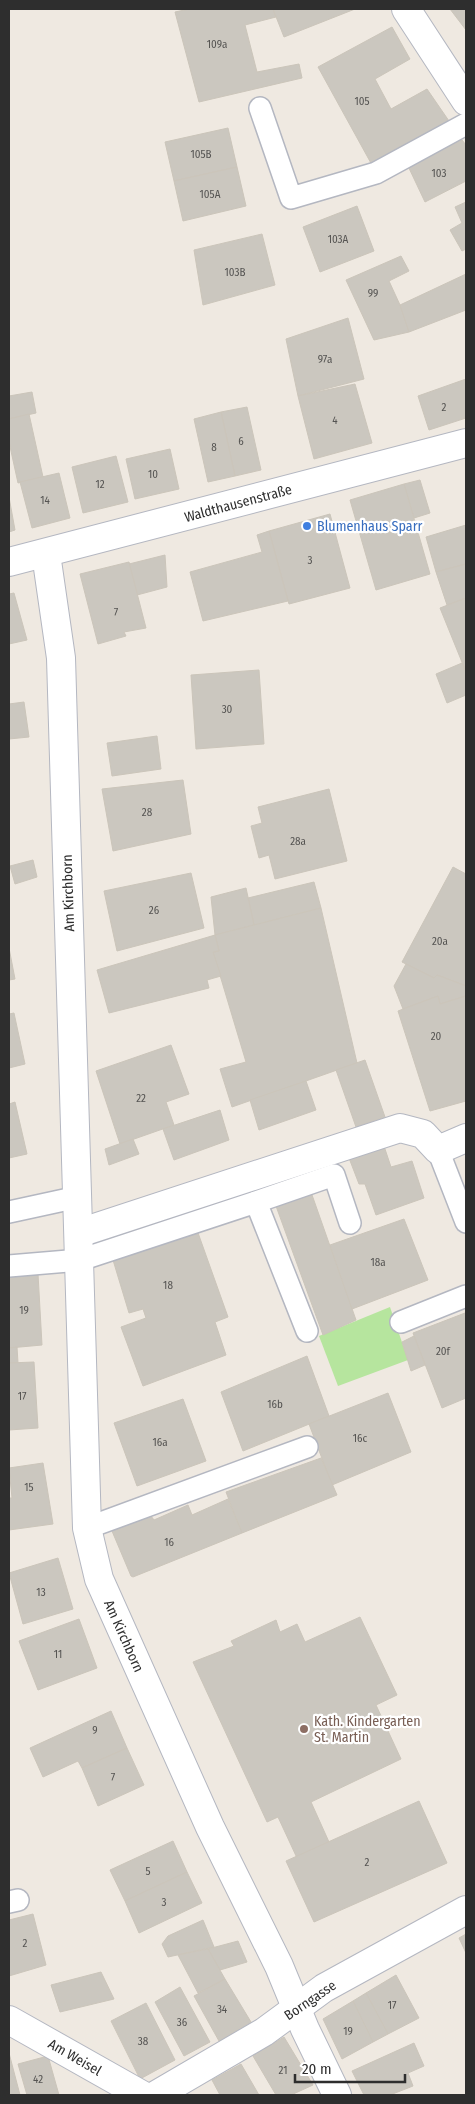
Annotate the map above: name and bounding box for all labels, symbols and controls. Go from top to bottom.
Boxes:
house number: 109a [207,38,227,51]
house number: 105 [354,95,370,108]
house number: 105B [190,148,212,161]
house number: 103 [432,167,446,180]
house number: 105A [200,188,221,201]
house number: 103A [328,233,349,246]
house number: 103B [225,266,245,279]
house number: 99 [368,287,378,300]
house number: 97a [318,353,332,366]
house number: 2 [442,401,447,414]
house number: 4 [332,414,338,427]
house number: 6 [238,435,244,448]
house number: 8 [211,441,217,454]
house number: 10 [148,468,158,481]
house number: 12 [95,478,105,491]
street label: Waldthausenstraße [183,481,294,526]
house number: 14 [40,494,50,507]
place label: Blumenhaus Sparr [317,518,423,535]
marker: Blumenhaus Sparr [301,520,313,532]
house number: 3 [308,554,313,567]
house number: 7 [114,606,119,619]
house number: 30 [222,703,233,716]
house number: 28 [142,806,153,819]
house number: 28a [290,835,306,848]
street label: Am Kirchborn [59,854,78,932]
house number: 26 [149,904,160,917]
house number: 20a [432,935,448,948]
house number: 20 [431,1030,442,1043]
house number: 22 [136,1092,146,1105]
house number: 18a [370,1256,386,1269]
house number: 18 [163,1279,173,1292]
house number: 19 [19,1304,29,1317]
house number: 20f [436,1345,451,1358]
house number: 17 [18,1390,27,1403]
house number: 16b [267,1398,283,1411]
house number: 16c [353,1432,368,1445]
house number: 16a [152,1436,168,1449]
house number: 15 [24,1481,34,1494]
house number: 16 [164,1536,174,1549]
house number: 13 [36,1586,46,1599]
street label: Am Kirchborn [100,1597,147,1675]
house number: 11 [54,1648,62,1661]
place label: Kath. Kindergarten St. Martin [314,1713,421,1746]
marker: Kath. Kindergarten St. Martin [298,1723,310,1735]
house number: 9 [92,1724,98,1737]
house number: 7 [111,1771,116,1784]
house number: 2 [365,1856,370,1869]
house number: 5 [145,1865,151,1878]
house number: 3 [162,1896,167,1909]
house number: 2 [23,1937,28,1950]
street label: Borngasse [281,1977,340,2024]
house number: 17 [388,1999,397,2012]
house number: 34 [217,2003,228,2016]
house number: 36 [177,2016,188,2029]
house number: 19 [343,2025,353,2038]
street label: Am Weisel [45,2035,105,2080]
house number: 38 [138,2035,149,2048]
scale bar [295,2052,405,2084]
text: 20 m [302,2060,332,2078]
house number: 21 [279,2064,287,2077]
house number: 42 [33,2073,43,2086]

